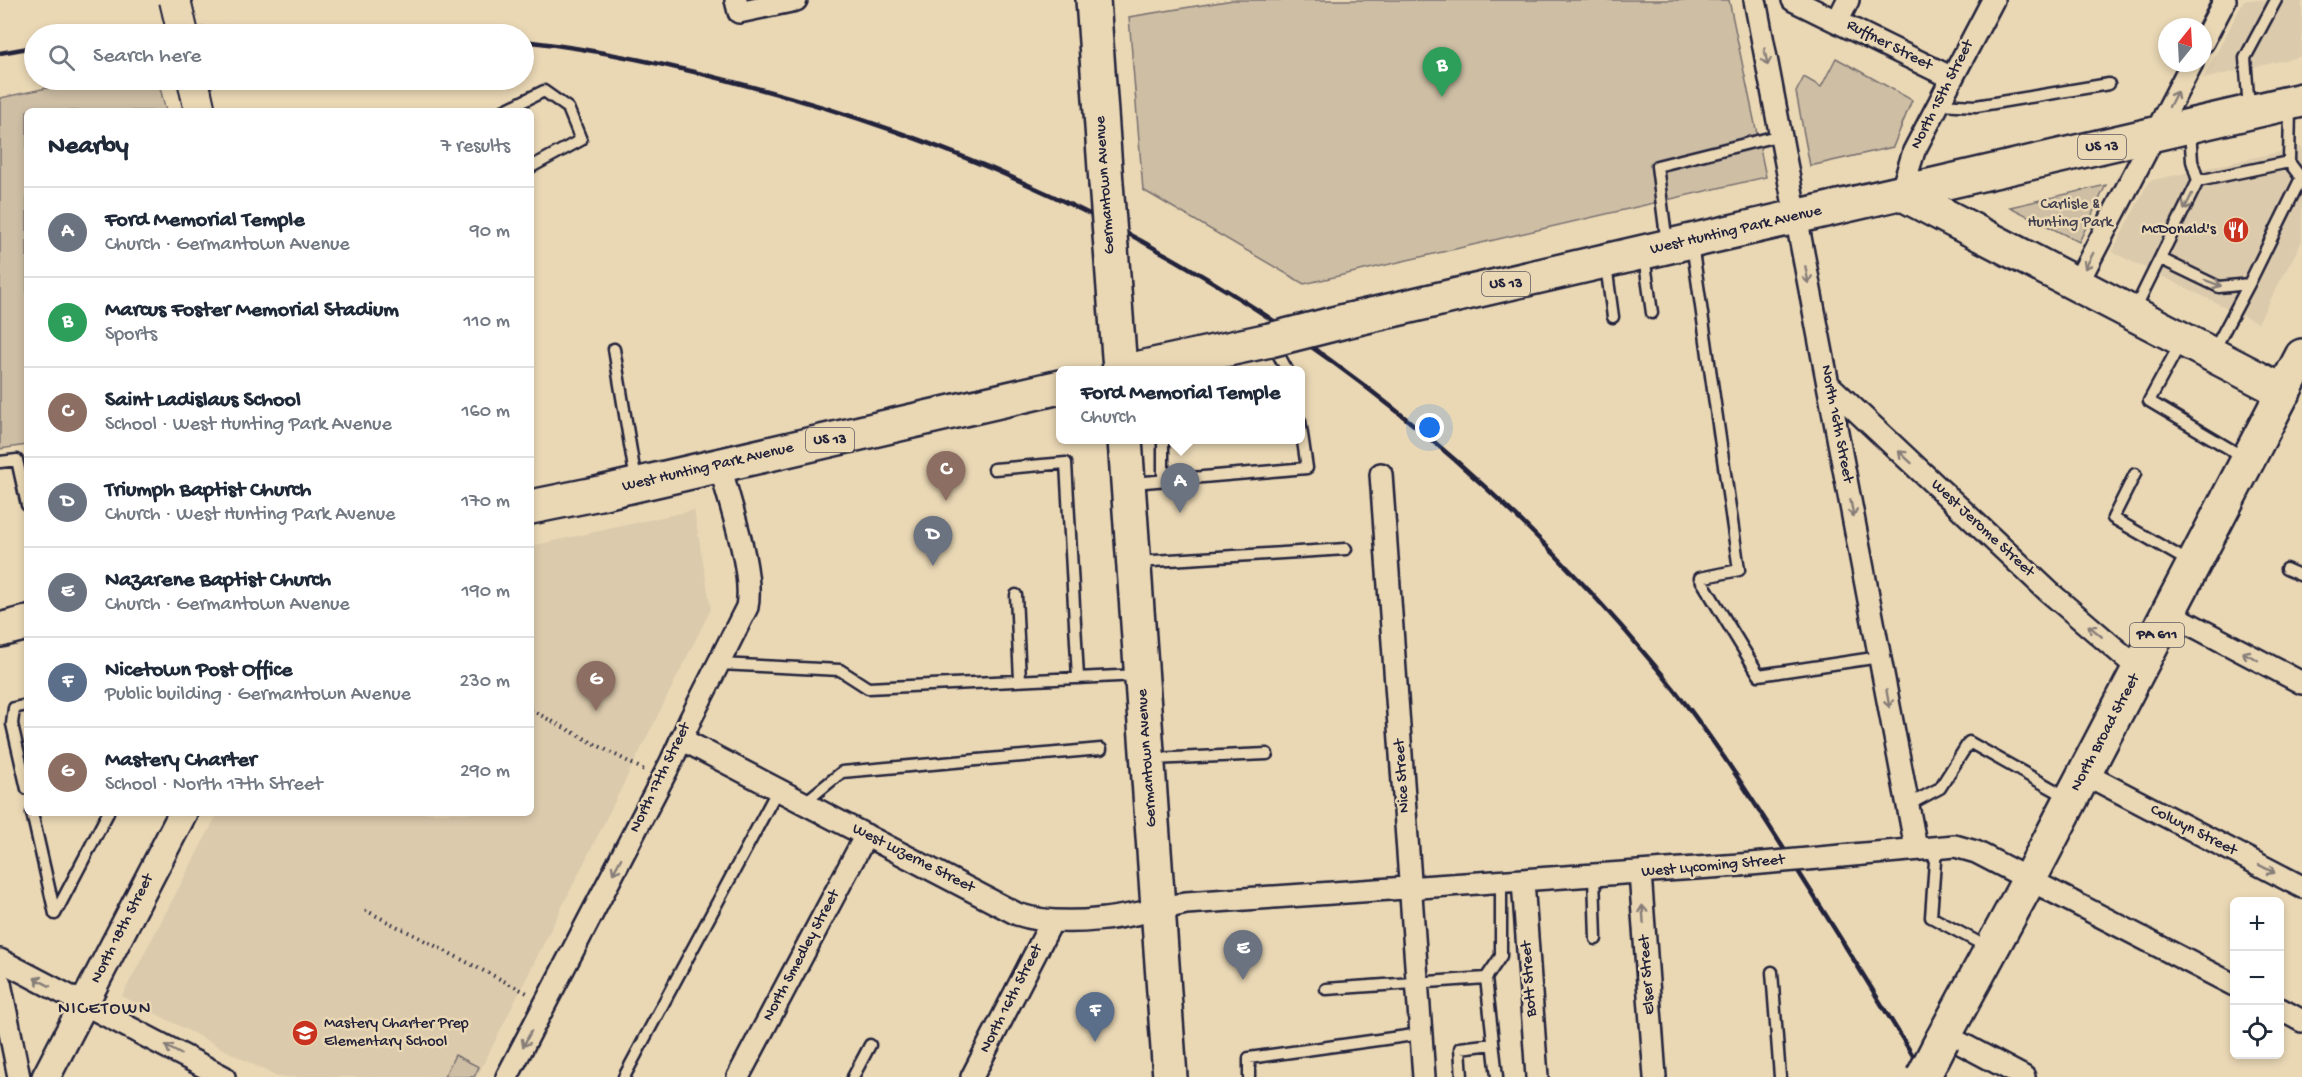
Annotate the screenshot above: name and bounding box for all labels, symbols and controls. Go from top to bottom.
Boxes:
street label: Ruffner Street [1843,16,1936,76]
north arrow [2158,18,2212,72]
search box [24,24,534,90]
street label: North 15th Street [1907,36,1979,153]
icon: search [45,41,78,74]
text: Search here [93,44,201,70]
one-way arrow [1761,47,1772,67]
pin: B [1422,48,1462,97]
one-way arrow [2167,91,2179,108]
street label: Germantown Avenue [1092,114,1120,255]
text: Nearby [48,132,129,163]
road number: US 13 [2078,135,2126,159]
text: 7 results [441,136,510,159]
one-way arrow [2182,193,2193,211]
park label: Carlisle & Hunting Park [2027,196,2114,233]
street label: West Hunting Park Avenue [1648,202,1824,260]
text: Ford Memorial Temple [105,208,305,234]
restaurant icon: McDonald's [2221,215,2251,245]
text: A [62,221,73,244]
text: 90 m [470,221,510,244]
place label: McDonald's [2141,221,2217,240]
text: Church · Germantown Avenue [105,234,350,257]
one-way arrow [2083,252,2095,269]
one-way arrow [1802,264,1813,284]
road number: US 13 [1482,272,1530,296]
one-way arrow [2204,279,2222,290]
text: Marcus Foster Memorial Stadium [105,298,399,324]
text: B [62,311,73,334]
text: 110 m [464,311,510,334]
text: Sports [105,324,157,347]
street label: North 16th Street [1815,364,1857,486]
popup [1056,366,1305,444]
text: Ford Memorial Temple [1081,381,1280,407]
text: Saint Ladislaus School [105,388,301,414]
text: C [62,401,73,424]
text: 160 m [461,401,510,424]
text: Church [1081,407,1136,430]
your location [1415,413,1444,442]
text: School · West Hunting Park Avenue [105,414,392,437]
road number: US 13 [806,428,854,452]
street label: West Hunting Park Avenue [620,439,796,497]
one-way arrow [1897,449,1912,464]
pin: C [926,452,966,501]
pin: A [1160,464,1200,513]
street label: West Jerome Street [1926,476,2039,583]
text: Triumph Baptist Church [105,478,311,504]
text: D [61,491,74,514]
text: 170 m [461,491,510,514]
one-way arrow [1847,497,1858,517]
text: Church · West Hunting Park Avenue [105,504,395,527]
pin: D [914,516,952,566]
text: Nazarene Baptist Church [105,568,331,594]
text: E [61,581,74,604]
text: 190 m [462,581,510,604]
text: Church · Germantown Avenue [105,594,350,617]
road number: PA 611 [2130,623,2184,647]
one-way arrow [2088,624,2103,638]
one-way arrow [2242,650,2259,662]
text: Nicetown Post Office [105,658,292,684]
pin: G [576,662,616,711]
street label: North Broad Street [2067,670,2146,795]
text: F [62,671,73,694]
text: 230 m [460,671,510,694]
text: Public building · Germantown Avenue [105,684,411,707]
street label: Germantown Avenue [1134,687,1162,828]
one-way arrow [1883,689,1894,708]
street label: North 17th Street [626,719,696,836]
street label: Nice Street [1391,737,1415,814]
text: Mastery Charter [105,748,257,774]
text: G [61,761,74,784]
text: 290 m [460,761,510,784]
text: School · North 17th Street [105,774,322,797]
street label: Colwyn Street [2146,801,2241,862]
street label: West Luzerne Street [849,820,979,899]
street label: West Lycoming Street [1641,851,1787,883]
one-way arrow [611,857,622,875]
one-way arrow [2258,863,2275,875]
street label: North 18th Street [87,870,159,987]
street label: North Smedley Street [759,886,845,1025]
map controls [2230,897,2284,1059]
button: + [2230,897,2284,951]
one-way arrow [1638,904,1649,924]
pin: E [1224,930,1262,980]
street label: Elser Street [1636,933,1660,1015]
street label: Bott Street [1518,939,1542,1019]
street label: North 16th Street [976,940,1048,1057]
button: − [2230,951,2284,1005]
one-way arrow [34,976,51,988]
pin: F [1076,992,1114,1042]
district label: NICETOWN [58,999,152,1020]
button: locate [2230,1005,2284,1059]
place label: Mastery Charter Prep Elementary School [324,1015,469,1052]
school or university icon: Mastery Charter Prep Elementary School [290,1018,320,1048]
one-way arrow [521,1030,532,1048]
one-way arrow [164,1044,182,1055]

